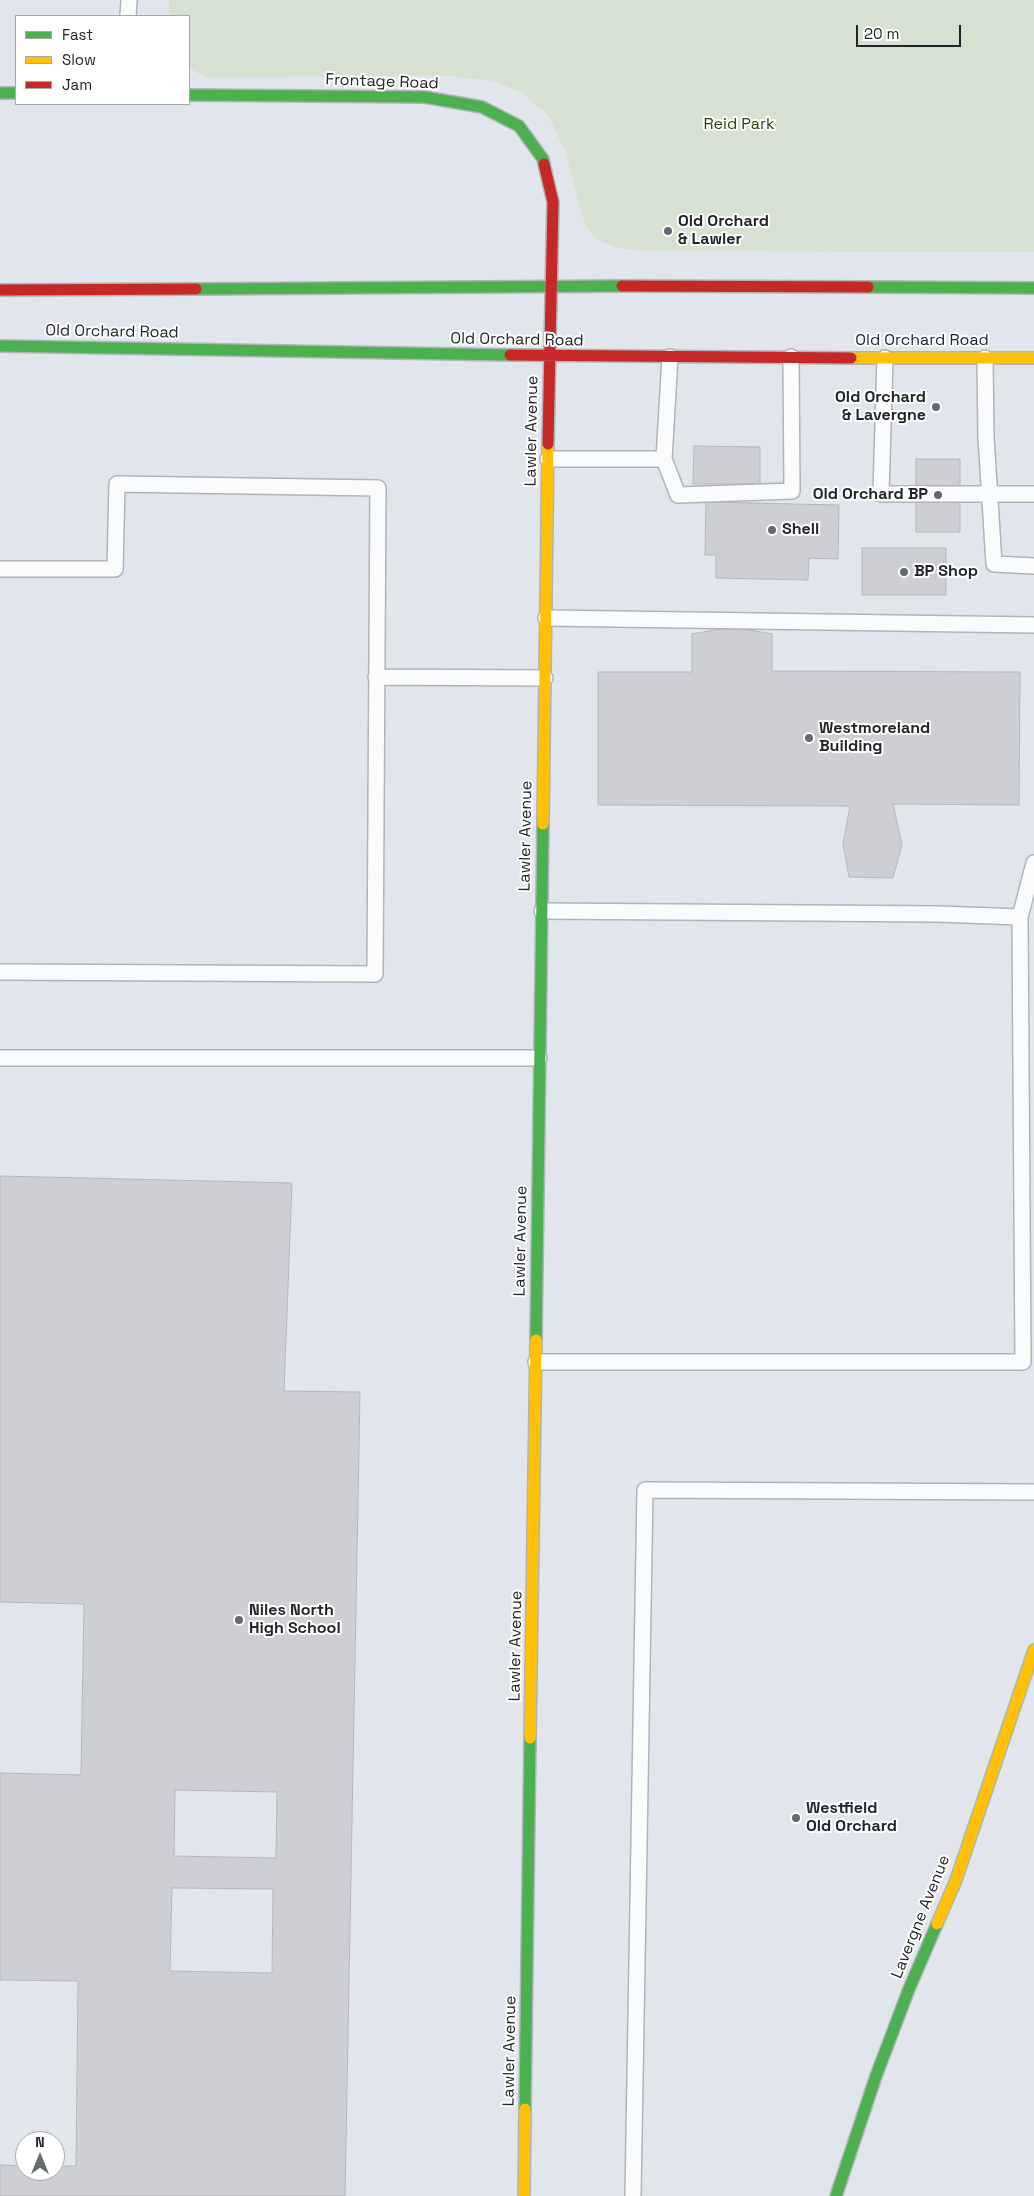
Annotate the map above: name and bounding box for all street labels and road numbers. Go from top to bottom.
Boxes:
street label: Frontage Road [325,70,439,94]
street label: Old Orchard Road [45,321,179,343]
street label: Old Orchard Road [450,329,584,351]
street label: Old Orchard Road [855,331,989,351]
street label: Lawler Avenue [521,376,543,486]
street label: Lawler Avenue [515,781,537,891]
street label: Lawler Avenue [510,1186,532,1296]
street label: Lawler Avenue [505,1591,527,1701]
street label: Lavergne Avenue [888,1853,954,1981]
street label: Lawler Avenue [499,1996,521,2106]

